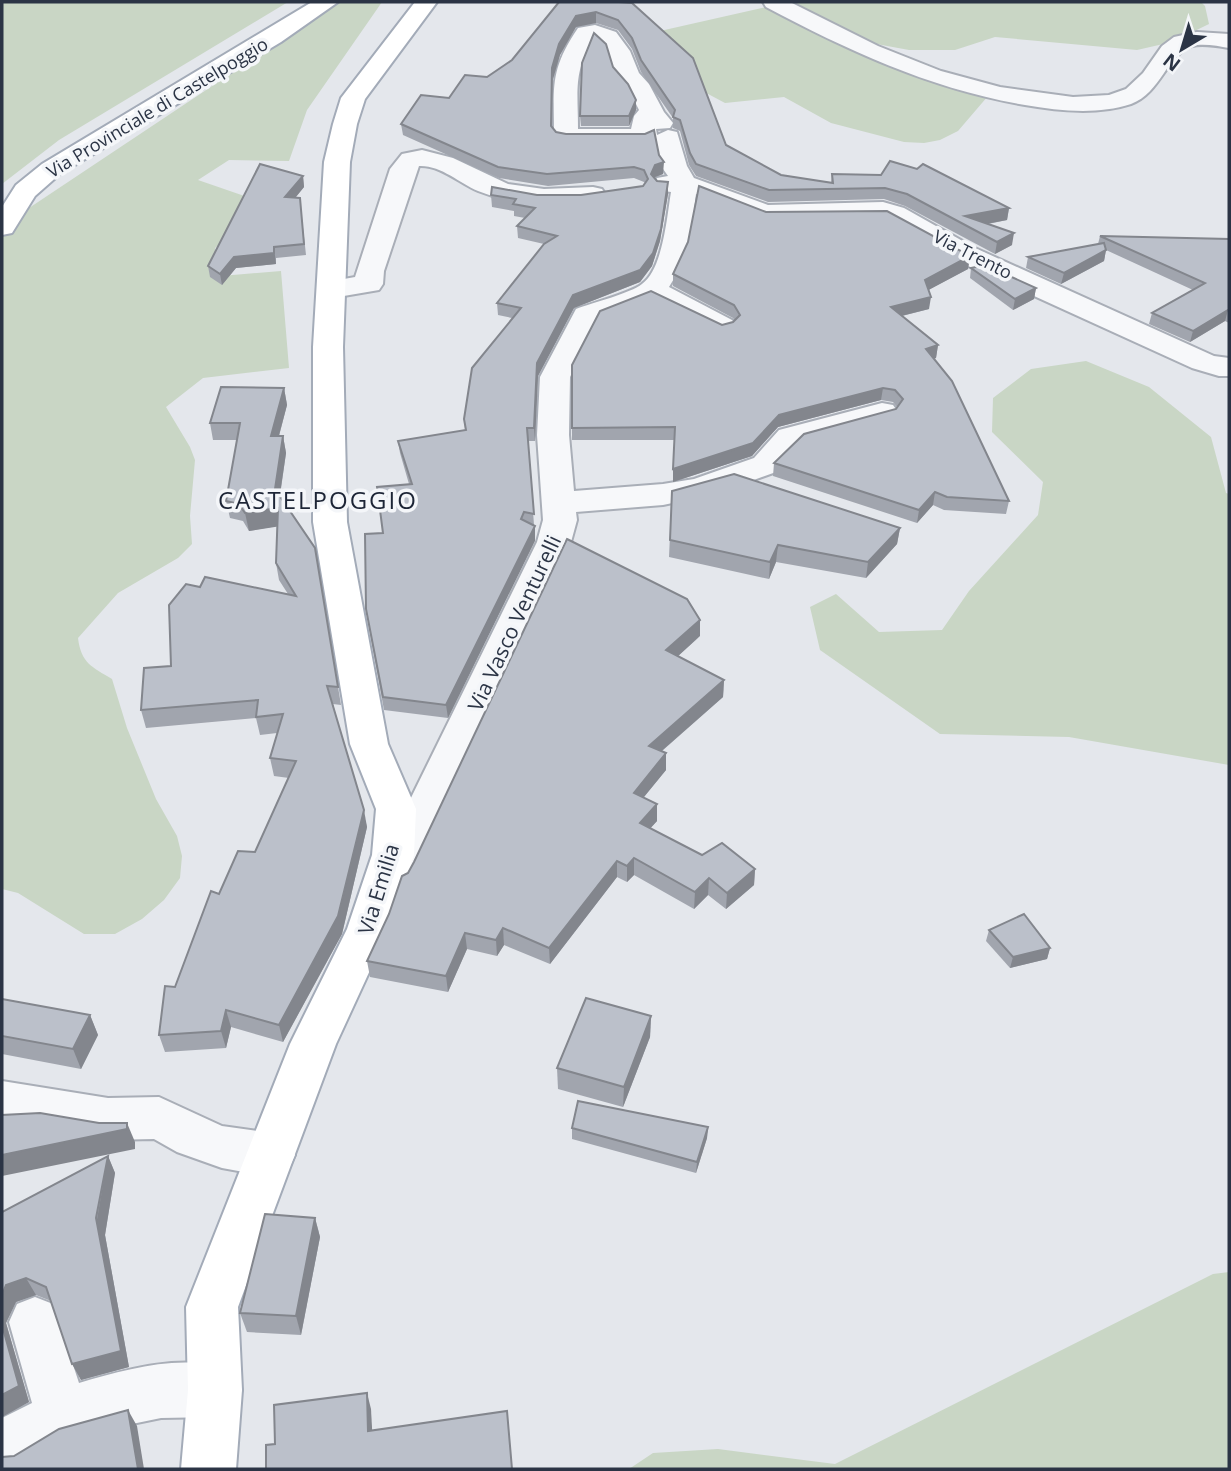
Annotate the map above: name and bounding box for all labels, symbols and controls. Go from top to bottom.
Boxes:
north arrow [1147,14,1217,84]
street label: Via Provinciale di Castelpoggio [42,31,272,183]
text: N [1157,47,1186,77]
street label: Via Trento [929,224,1017,284]
district label: CASTELPOGGIO [218,483,418,516]
street label: Via Vasco Venturelli [461,530,567,716]
street label: Via Emilia [351,840,405,938]

